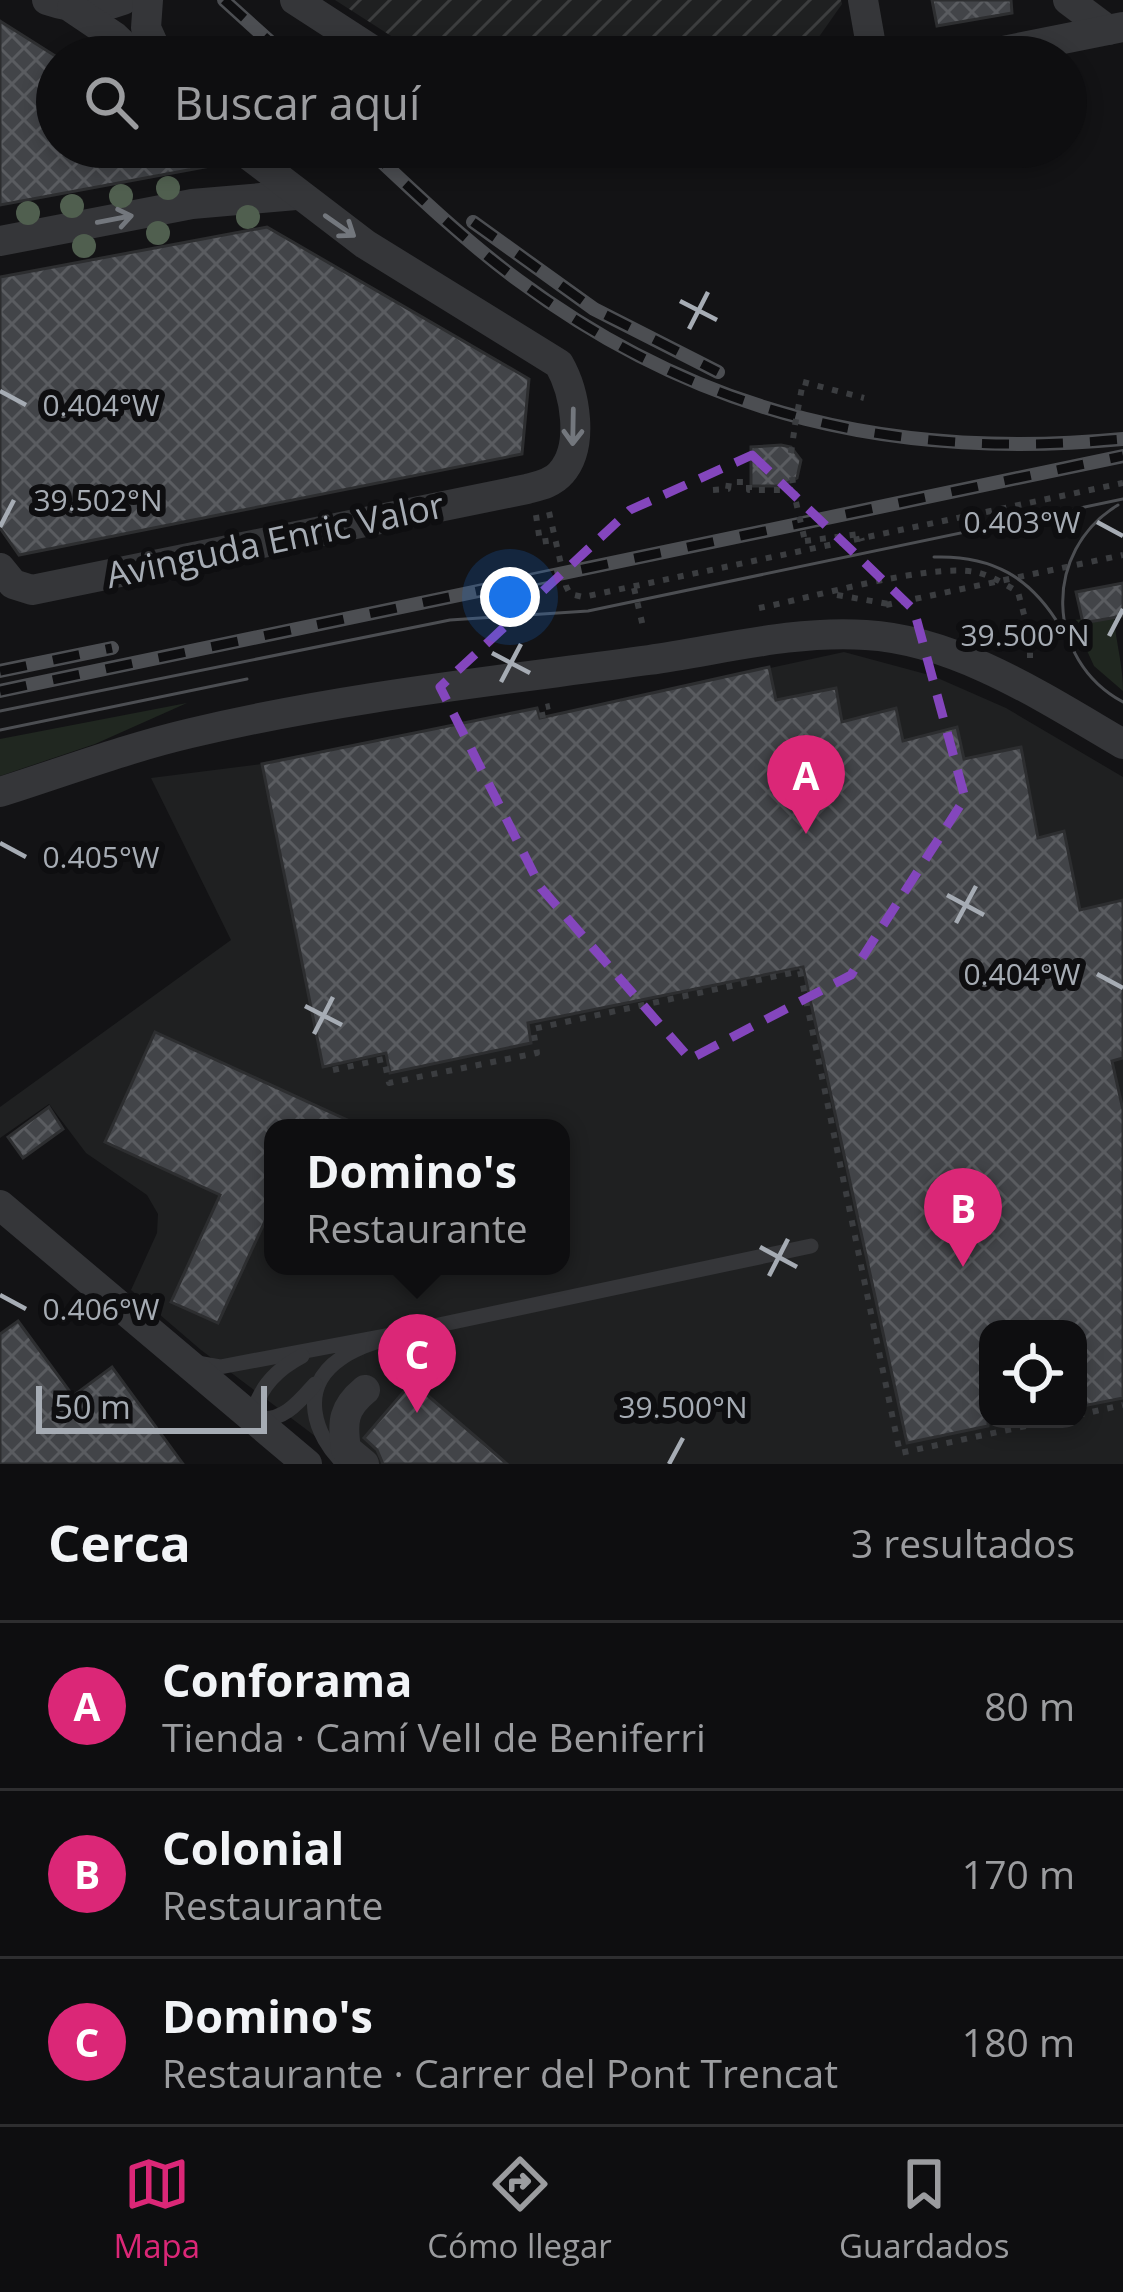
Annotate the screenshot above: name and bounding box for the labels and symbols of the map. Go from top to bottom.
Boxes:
one-way arrow [95,207,134,229]
one-way arrow [323,213,356,238]
text: 0.404°W [42,384,160,425]
one-way arrow [561,407,584,446]
text: 39.502°N [33,479,163,520]
street label: Avinguda Enric Valor [101,480,449,599]
text: 0.403°W [963,501,1081,542]
your location [480,567,540,627]
text: 39.500°N [960,614,1090,655]
pin: A [767,735,845,834]
text: 0.405°W [42,836,160,877]
text: 0.404°W [963,953,1081,994]
pin: B [924,1168,1002,1267]
text: 0.406°W [42,1288,160,1329]
pin: C [378,1314,456,1413]
scale bar [36,1380,267,1433]
text: 39.500°N [618,1386,748,1427]

